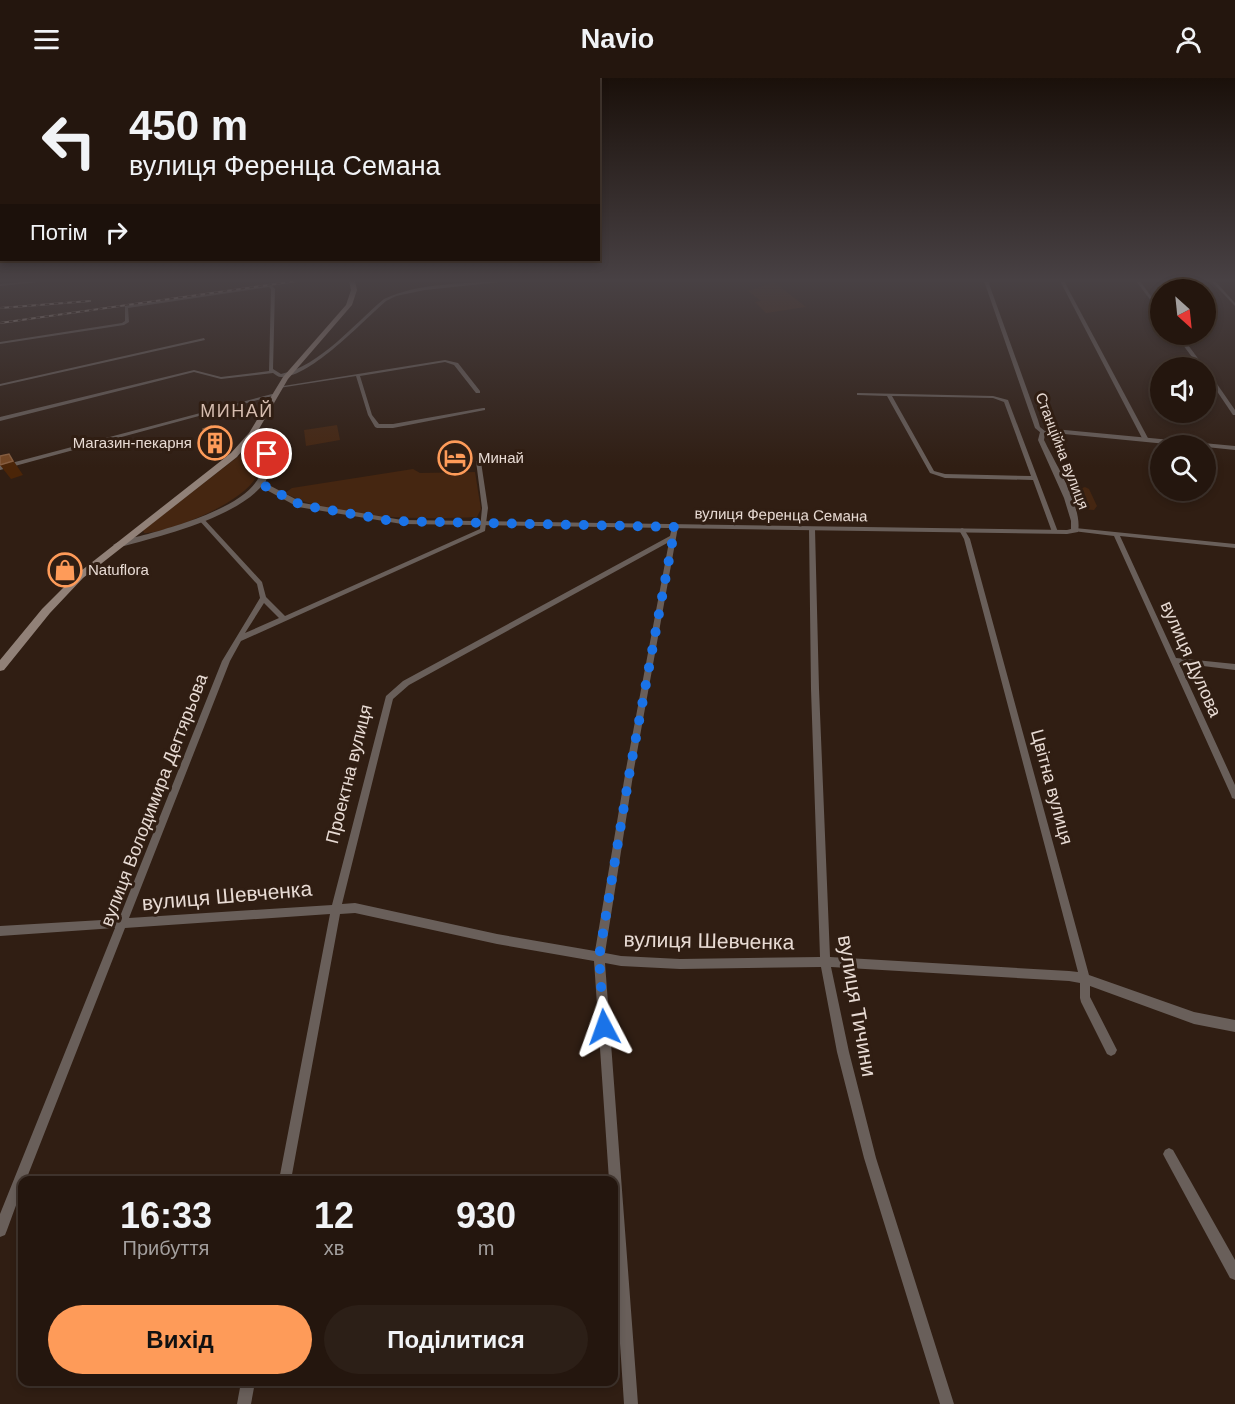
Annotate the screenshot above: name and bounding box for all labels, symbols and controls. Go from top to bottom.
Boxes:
icon: menu [30,23,63,56]
icon: person [1172,23,1205,56]
text: Navio [581,24,654,54]
icon: left [30,102,108,180]
text: 450 m [129,102,248,149]
text: вулиця Ференца Семана [129,151,441,181]
icon: right [100,216,133,249]
text: Потім [30,220,88,245]
north arrow [1150,279,1216,345]
map controls [1150,279,1216,501]
button: sound [1150,357,1216,423]
street label: Станційна вулиця [1032,390,1093,512]
district label: МИНАЙ [200,400,274,421]
building icon: Магазин-пекарня [197,425,233,461]
pin [241,428,292,479]
place label: Магазин-пекарня [73,434,192,451]
button: search [1150,435,1216,501]
icon: arrive [250,437,283,470]
hotel icon: Минай [437,440,473,476]
place label: Минай [478,449,524,466]
street label: вулиця Ференца Семана [694,504,868,525]
shop icon: Natuflora [47,552,83,588]
place label: Natuflora [88,561,150,578]
street label: вулиця Дулова [1157,598,1226,721]
street label: вулиця Володимира Дегтярьова [96,670,212,929]
street label: Проектна вулиця [322,702,376,846]
street label: Цвітна вулиця [1027,727,1077,847]
street label: вулиця Шевченка [141,877,313,914]
street label: вулиця Шевченка [624,928,795,953]
street label: вулиця Тичини [834,933,881,1079]
position arrow [572,995,636,1059]
text: 16:33 [120,1195,212,1236]
text: 12 [314,1195,354,1236]
text: 930 [456,1195,516,1236]
text: Прибуття [123,1237,209,1259]
text: хв [324,1237,344,1259]
text: m [478,1237,494,1259]
button: Вихід [48,1305,312,1374]
button: Поділитися [324,1305,588,1374]

